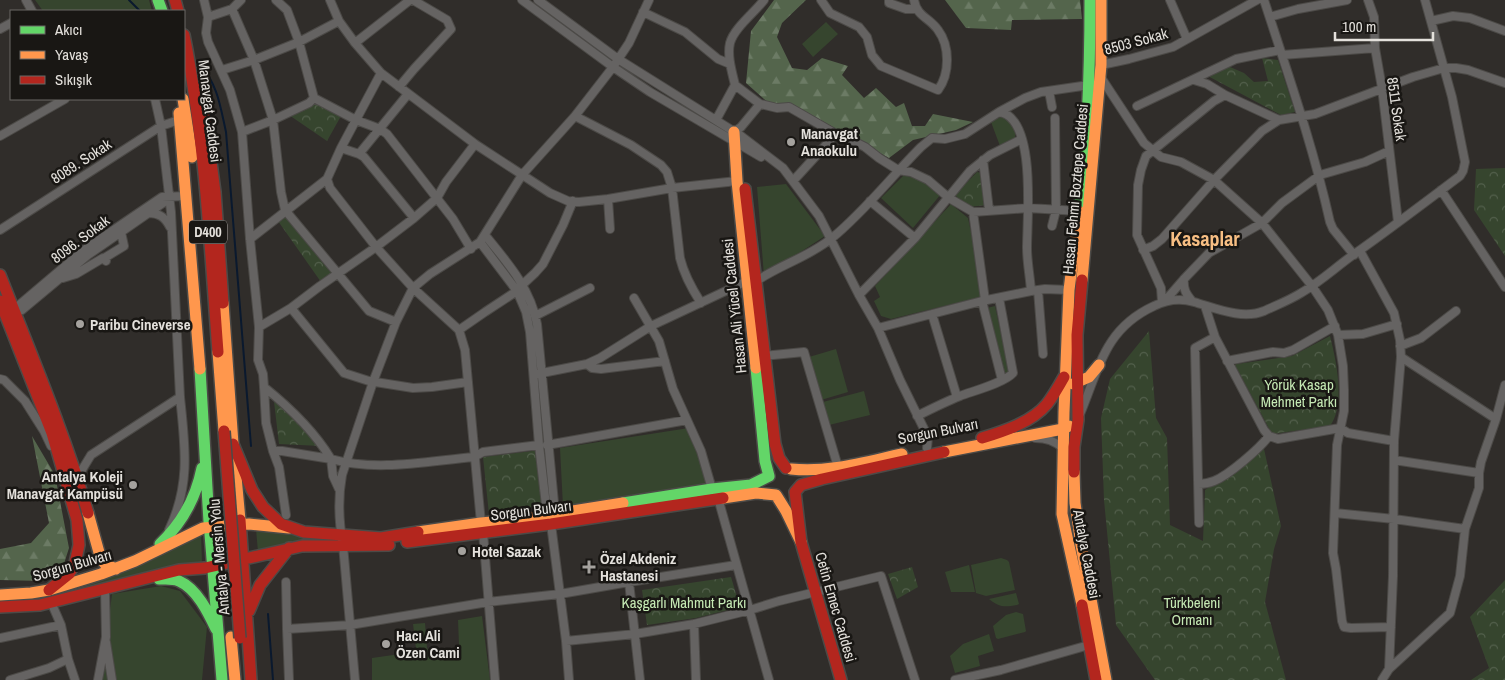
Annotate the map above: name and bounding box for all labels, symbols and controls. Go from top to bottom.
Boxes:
legend [10,10,185,100]
scale bar [1335,10,1432,42]
text: 100 m [1342,16,1376,37]
text: Akıcı [54,19,82,40]
street label: 8503 Sokak [1102,22,1171,60]
text: Yavaş [55,44,88,65]
street label: Manavgat Caddesi [193,58,227,164]
text: Sıkışık [55,69,93,90]
street label: 8511 Sokak [1382,76,1412,143]
street label: Hasan Fehmi Boztepe Caddesi [1057,103,1093,275]
place label: Manavgat Anaokulu [801,123,858,161]
street label: 8089. Sokak [47,133,116,188]
marker: Manavgat Anaokulu [785,136,797,148]
street label: 8096. Sokak [46,210,114,268]
road number: D400 [189,220,227,243]
district label: Kasaplar [1170,225,1240,252]
street label: Hasan Ali Yücel Caddesi [716,238,752,374]
place label: Paribu Cineverse [90,314,191,335]
marker: Paribu Cineverse [74,318,86,330]
park label: Yörük Kasap Mehmet Parkı [1261,374,1337,412]
street label: Sorgun Bulvarı [896,413,980,449]
place label: Antalya Koleji Manavgat Kampüsü [7,466,123,504]
marker: Antalya Koleji Manavgat Kampüsü [127,479,139,491]
street label: Sorgun Bulvarı [489,495,573,525]
street label: Antalya - Mersin Yolu [203,498,235,617]
street label: Antalya Caddesi [1068,507,1106,600]
place label: Hotel Sazak [472,541,541,562]
street label: Sorgun Bulvarı [30,544,114,586]
marker: Hotel Sazak [456,545,468,557]
place label: Özel Akdeniz Hastanesi [600,548,676,586]
street label: Cetin Emec Caddesi [810,550,862,664]
marker: Özel Akdeniz Hastanesi [582,560,596,574]
park label: Kaşgarlı Mahmut Parkı [621,592,747,613]
park label: Türkbeleni Ormanı [1163,592,1221,630]
place label: Hacı Ali Özen Cami [396,625,460,663]
marker: Hacı Ali Özen Cami [380,638,392,650]

